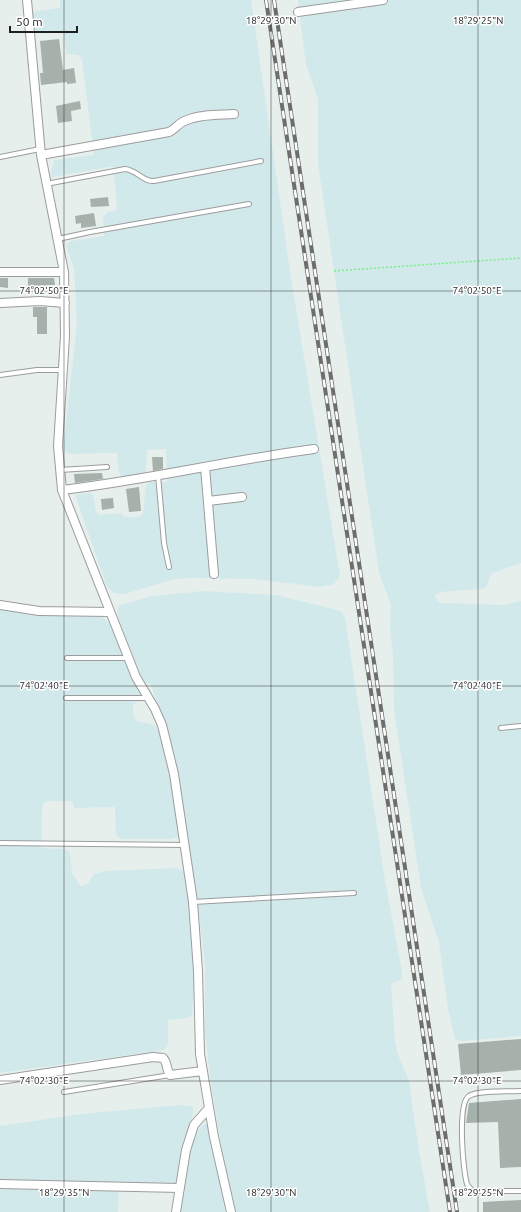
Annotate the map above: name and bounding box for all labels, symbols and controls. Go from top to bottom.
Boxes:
scale bar [10,8,77,34]
text: 50 m [16,15,43,28]
text: 18°29'30"N [246,15,296,26]
text: 18°29'25"N [453,15,503,26]
text: 74°02'50"E [19,285,69,296]
text: 74°02'50"E [452,285,502,296]
text: 74°02'40"E [19,680,69,691]
text: 74°02'40"E [452,680,502,691]
text: 74°02'30"E [19,1075,69,1086]
text: 74°02'30"E [452,1075,502,1086]
text: 18°29'35"N [39,1187,89,1198]
text: 18°29'30"N [246,1187,296,1198]
text: 18°29'25"N [453,1187,503,1198]

